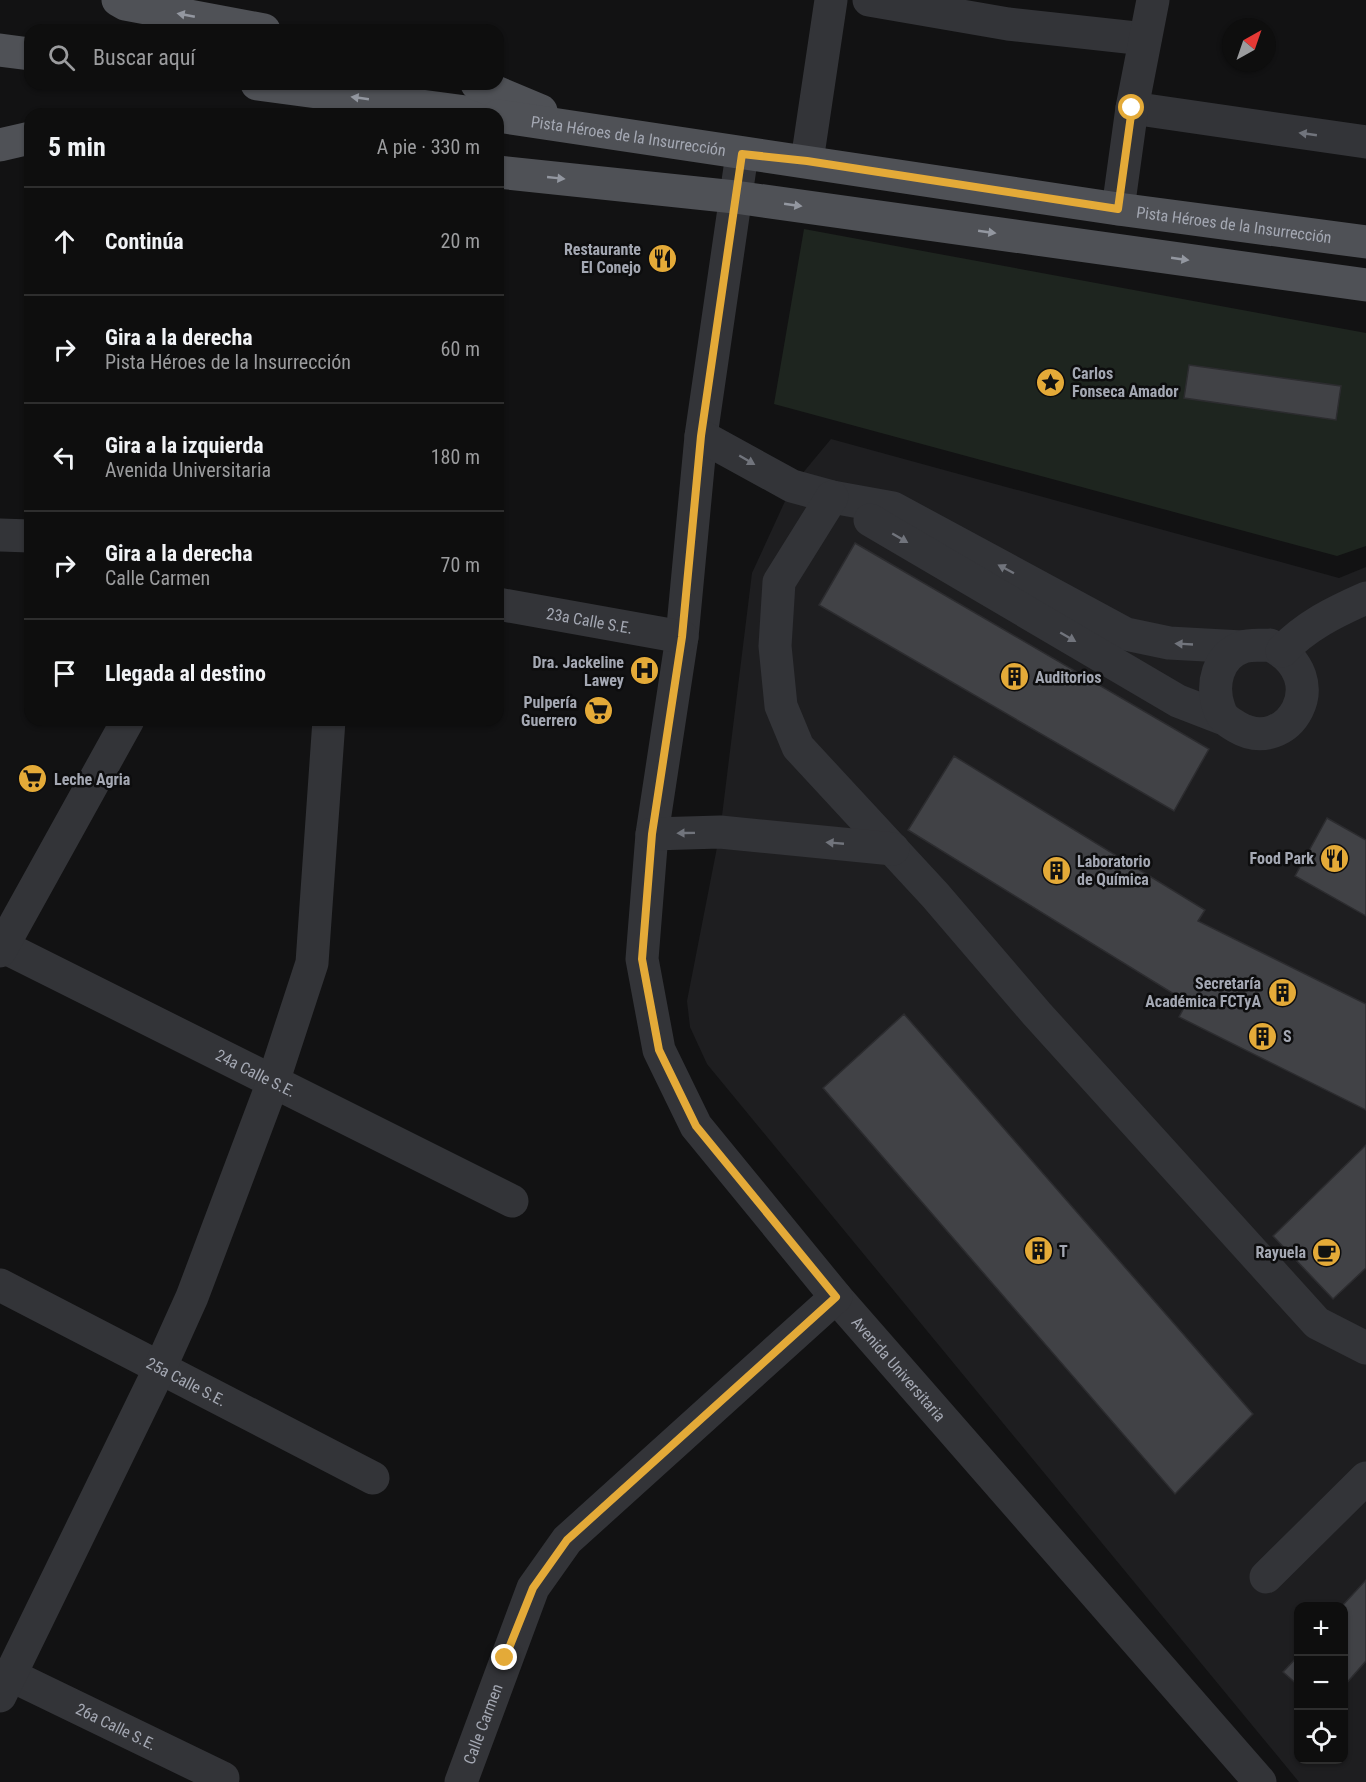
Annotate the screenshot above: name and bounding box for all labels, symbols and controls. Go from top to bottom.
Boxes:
one-way arrow [176,10,195,19]
north arrow [1222,18,1276,72]
search box [24,24,504,90]
icon: search [45,41,78,74]
text: Buscar aquí [93,45,196,70]
one-way arrow [351,93,370,102]
route start [1118,94,1144,120]
street label: Pista Héroes de la Insurrección [530,112,727,160]
one-way arrow [1298,129,1317,138]
text: 5 min [48,132,106,162]
text: A pie · 330 m [377,135,480,159]
one-way arrow [547,174,566,183]
one-way arrow [784,201,803,210]
street label: Pista Héroes de la Insurrección [1135,202,1333,247]
icon: ahead [48,225,81,258]
one-way arrow [977,228,996,237]
text: Continúa [105,229,184,254]
text: 20 m [441,229,480,253]
place label: Restaurante El Conejo [564,240,641,277]
restaurant icon: Restaurante El Conejo [646,242,678,274]
one-way arrow [1170,255,1189,264]
text: Gira a la derecha [105,325,253,350]
icon: right [48,333,81,366]
text: 60 m [441,337,480,361]
text: Pista Héroes de la Insurrección [105,350,351,374]
place label: Carlos Fonseca Amador [1072,364,1179,401]
place icon: Carlos Fonseca Amador [1035,366,1067,398]
text: Gira a la izquierda [105,433,264,458]
icon: left [48,441,81,474]
text: 180 m [431,445,480,469]
one-way arrow [739,455,755,466]
text: Avenida Universitaria [105,458,271,482]
one-way arrow [892,532,908,543]
text: Gira a la derecha [105,541,253,566]
icon: right [48,549,81,582]
text: 70 m [441,553,480,577]
one-way arrow [997,564,1014,574]
text: Calle Carmen [105,566,210,590]
street label: 23a Calle S.E. [545,603,634,637]
one-way arrow [1060,631,1076,642]
one-way arrow [1174,639,1193,648]
place label: Dra. Jackeline Lawey [533,653,624,690]
hospital icon: Dra. Jackeline Lawey [629,655,661,687]
icon: arrive [48,657,81,690]
text: Llegada al destino [105,661,266,686]
building icon: Auditorios [998,661,1030,693]
place label: Auditorios [1035,668,1102,687]
place label: Pulpería Guerrero [521,693,577,730]
supermarket icon: Pulpería Guerrero [582,695,614,727]
supermarket icon: Leche Agria [17,763,49,795]
place label: Leche Agria [54,770,131,789]
one-way arrow [676,828,695,838]
one-way arrow [825,838,844,848]
restaurant icon: Food Park [1319,842,1351,874]
place label: Food Park [1250,849,1314,868]
place label: Laboratorio de Química [1077,852,1151,889]
building icon: Laboratorio de Química [1040,854,1072,886]
place label: Secretaría Académica FCTyA [1145,974,1261,1011]
building icon: Secretaría Académica FCTyA [1266,976,1298,1008]
building icon: S [1246,1020,1278,1052]
place label: S [1283,1027,1292,1046]
street label: 24a Calle S.E. [213,1045,299,1101]
building icon: T [1022,1235,1054,1267]
cafe icon: Rayuela [1311,1236,1343,1268]
place label: T [1059,1242,1068,1261]
place label: Rayuela [1256,1243,1306,1262]
street label: Avenida Universitaria [848,1313,950,1425]
street label: 25a Calle S.E. [143,1353,230,1410]
map controls [1294,1602,1348,1764]
button: + [1294,1602,1348,1656]
route end [491,1644,517,1670]
button: − [1294,1656,1348,1710]
street label: Calle Carmen [459,1681,506,1767]
street label: 26a Calle S.E. [73,1699,160,1754]
button: locate [1294,1710,1348,1764]

